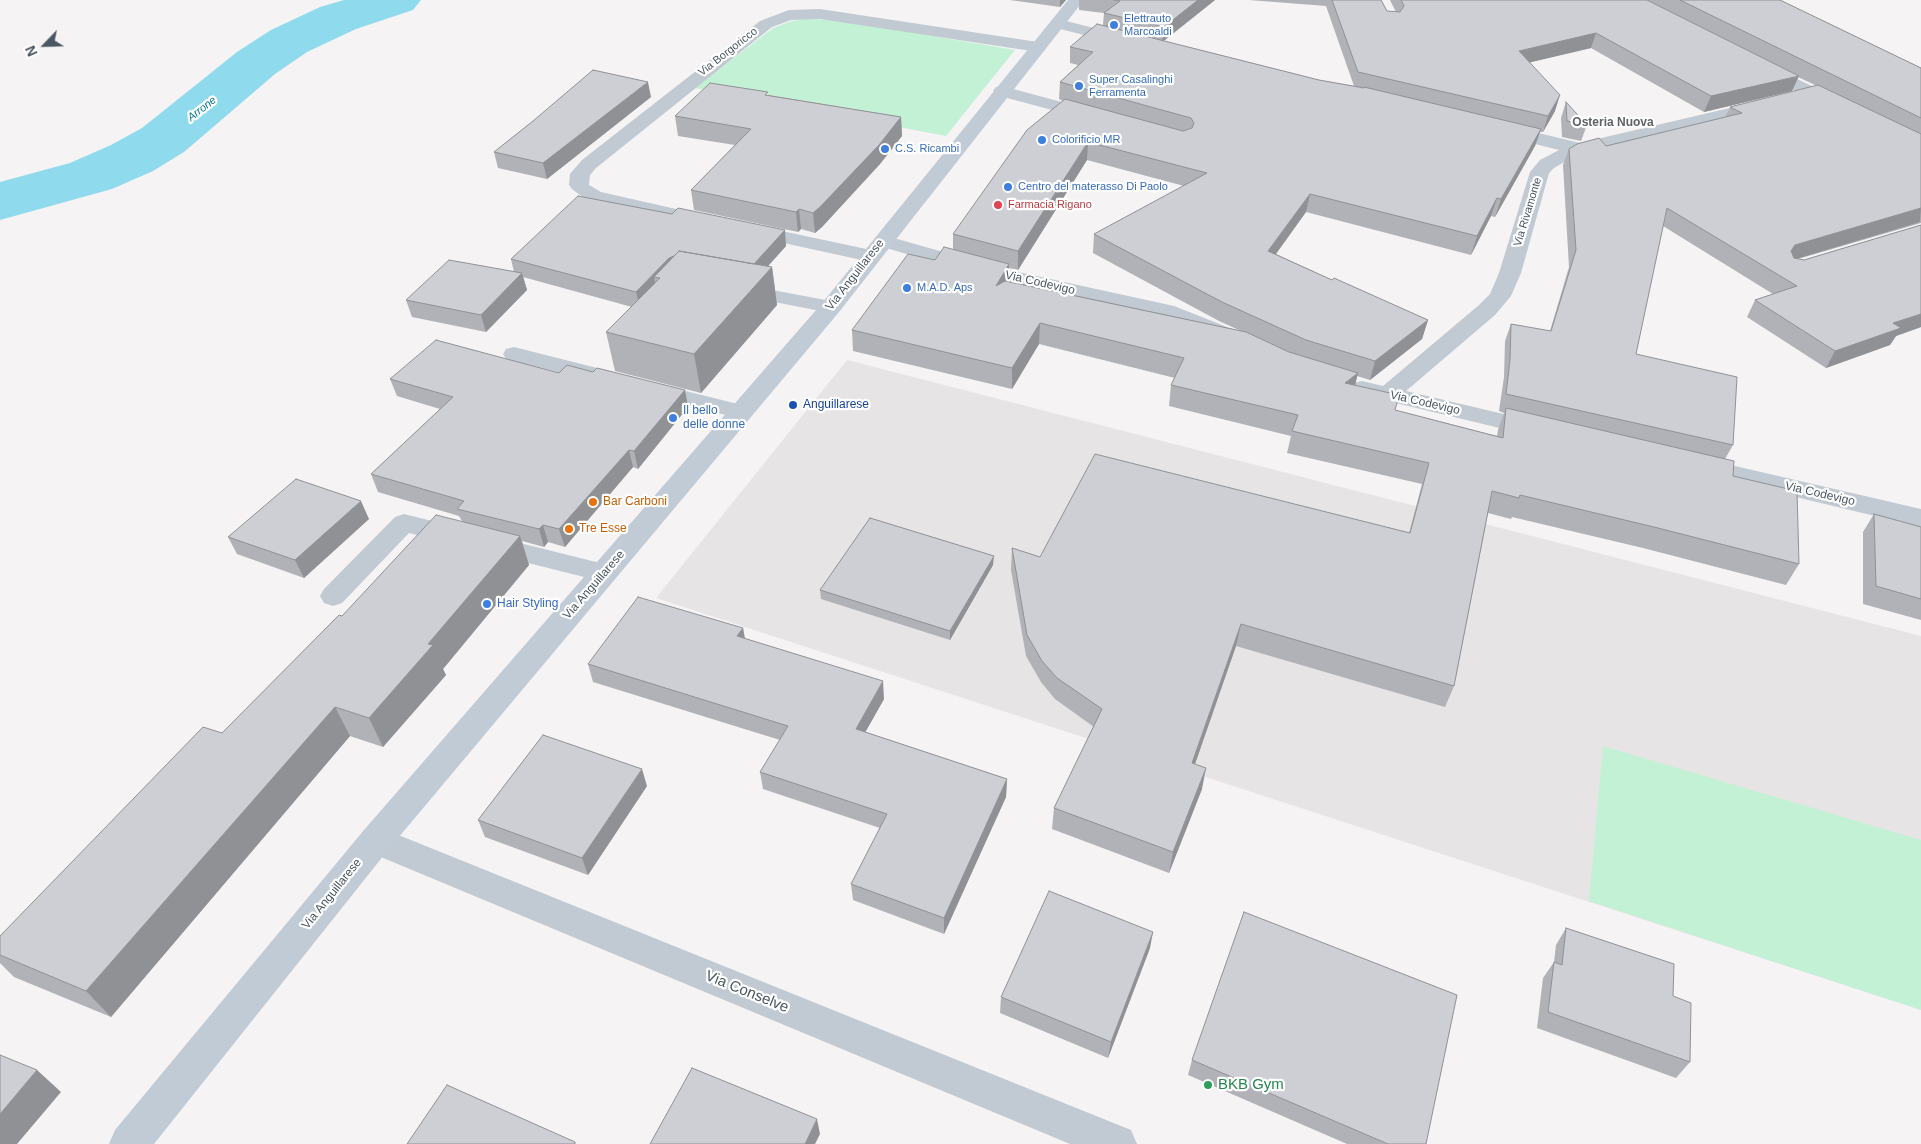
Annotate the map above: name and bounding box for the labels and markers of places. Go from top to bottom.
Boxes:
place label: Elettrauto Marcoaldi [1124,12,1172,38]
marker: Elettrauto Marcoaldi [1108,19,1120,31]
place label: Super Casalinghi Ferramenta [1089,73,1173,99]
marker: Super Casalinghi Ferramenta [1073,80,1085,92]
place label: Colorificio MR [1052,133,1120,147]
marker: Colorificio MR [1036,134,1048,146]
place label: C.S. Ricambi [895,142,959,156]
marker: C.S. Ricambi [879,143,891,155]
place label: Centro del materasso Di Paolo [1018,180,1168,194]
marker: Centro del materasso Di Paolo [1002,181,1014,193]
place label: Farmacia Rigano [1008,198,1092,212]
marker: Farmacia Rigano [992,199,1004,211]
place label: M.A.D. Aps [917,281,973,295]
marker: M.A.D. Aps [901,282,913,294]
place label: Anguillarese [803,398,869,412]
marker: Anguillarese [787,399,799,411]
place label: Il bello delle donne [683,404,745,432]
marker: Il bello delle donne [667,412,679,424]
place label: Bar Carboni [603,495,667,509]
marker: Bar Carboni [587,496,599,508]
place label: Tre Esse [579,522,627,536]
marker: Tre Esse [563,523,575,535]
place label: Hair Styling [497,597,558,611]
marker: Hair Styling [481,598,493,610]
place label: BKB Gym [1218,1076,1284,1094]
marker: BKB Gym [1202,1079,1214,1091]

